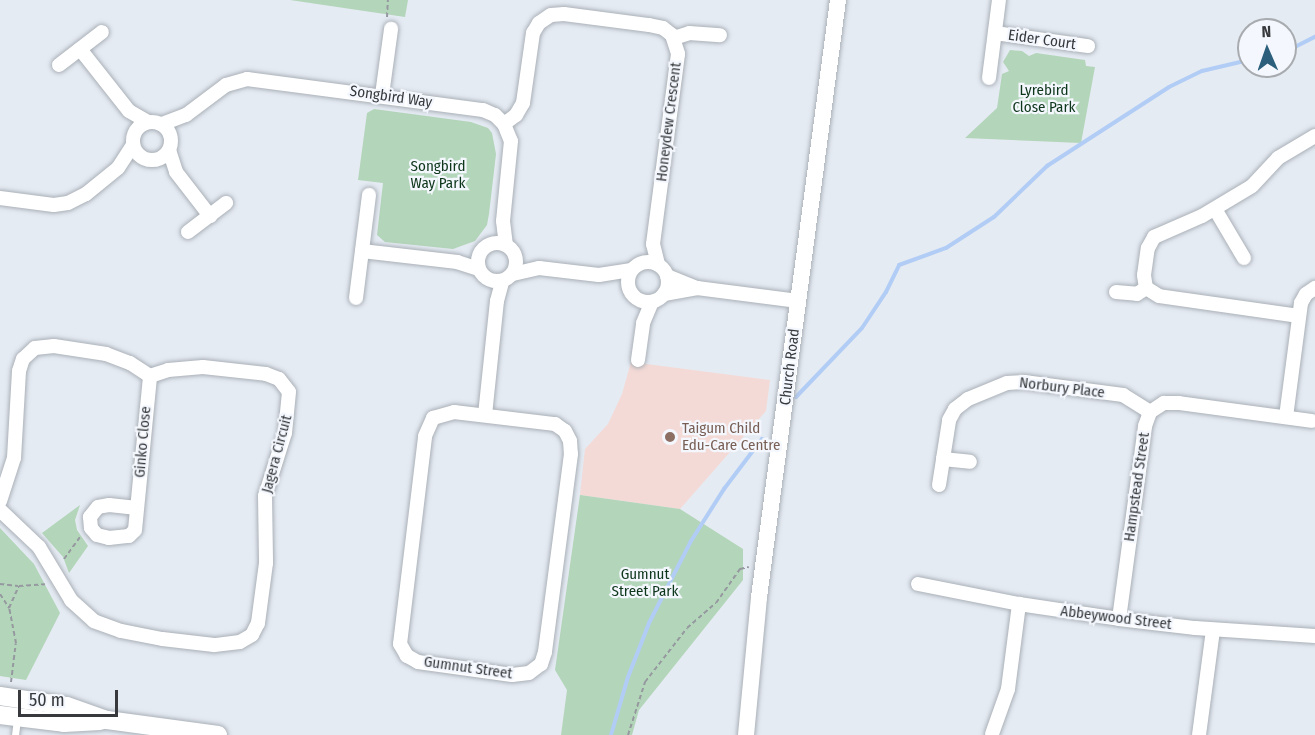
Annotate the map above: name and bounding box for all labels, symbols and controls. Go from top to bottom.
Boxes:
north arrow [1237,18,1297,78]
text: N [1261,22,1272,41]
street label: Eider Court [1007,26,1077,54]
street label: Honeydew Crescent [653,61,685,183]
park label: Lyrebird Close Park [1012,81,1076,116]
street label: Songbird Way [349,82,433,112]
park label: Songbird Way Park [411,157,465,192]
street label: Church Road [776,328,804,406]
street label: Norbury Place [1018,374,1106,402]
street label: Ginko Close [131,406,155,478]
street label: Jagera Circuit [258,413,296,495]
place label: Taigum Child Edu-Care Centre [682,419,780,454]
marker: Taigum Child Edu-Care Centre [663,430,677,444]
street label: Hampstead Street [1120,431,1154,543]
park label: Gumnut Street Park [611,565,679,600]
street label: Abbeywood Street [1059,602,1173,634]
street label: Gumnut Street [423,653,513,683]
scale bar [21,678,122,716]
text: 50 m [29,689,65,711]

